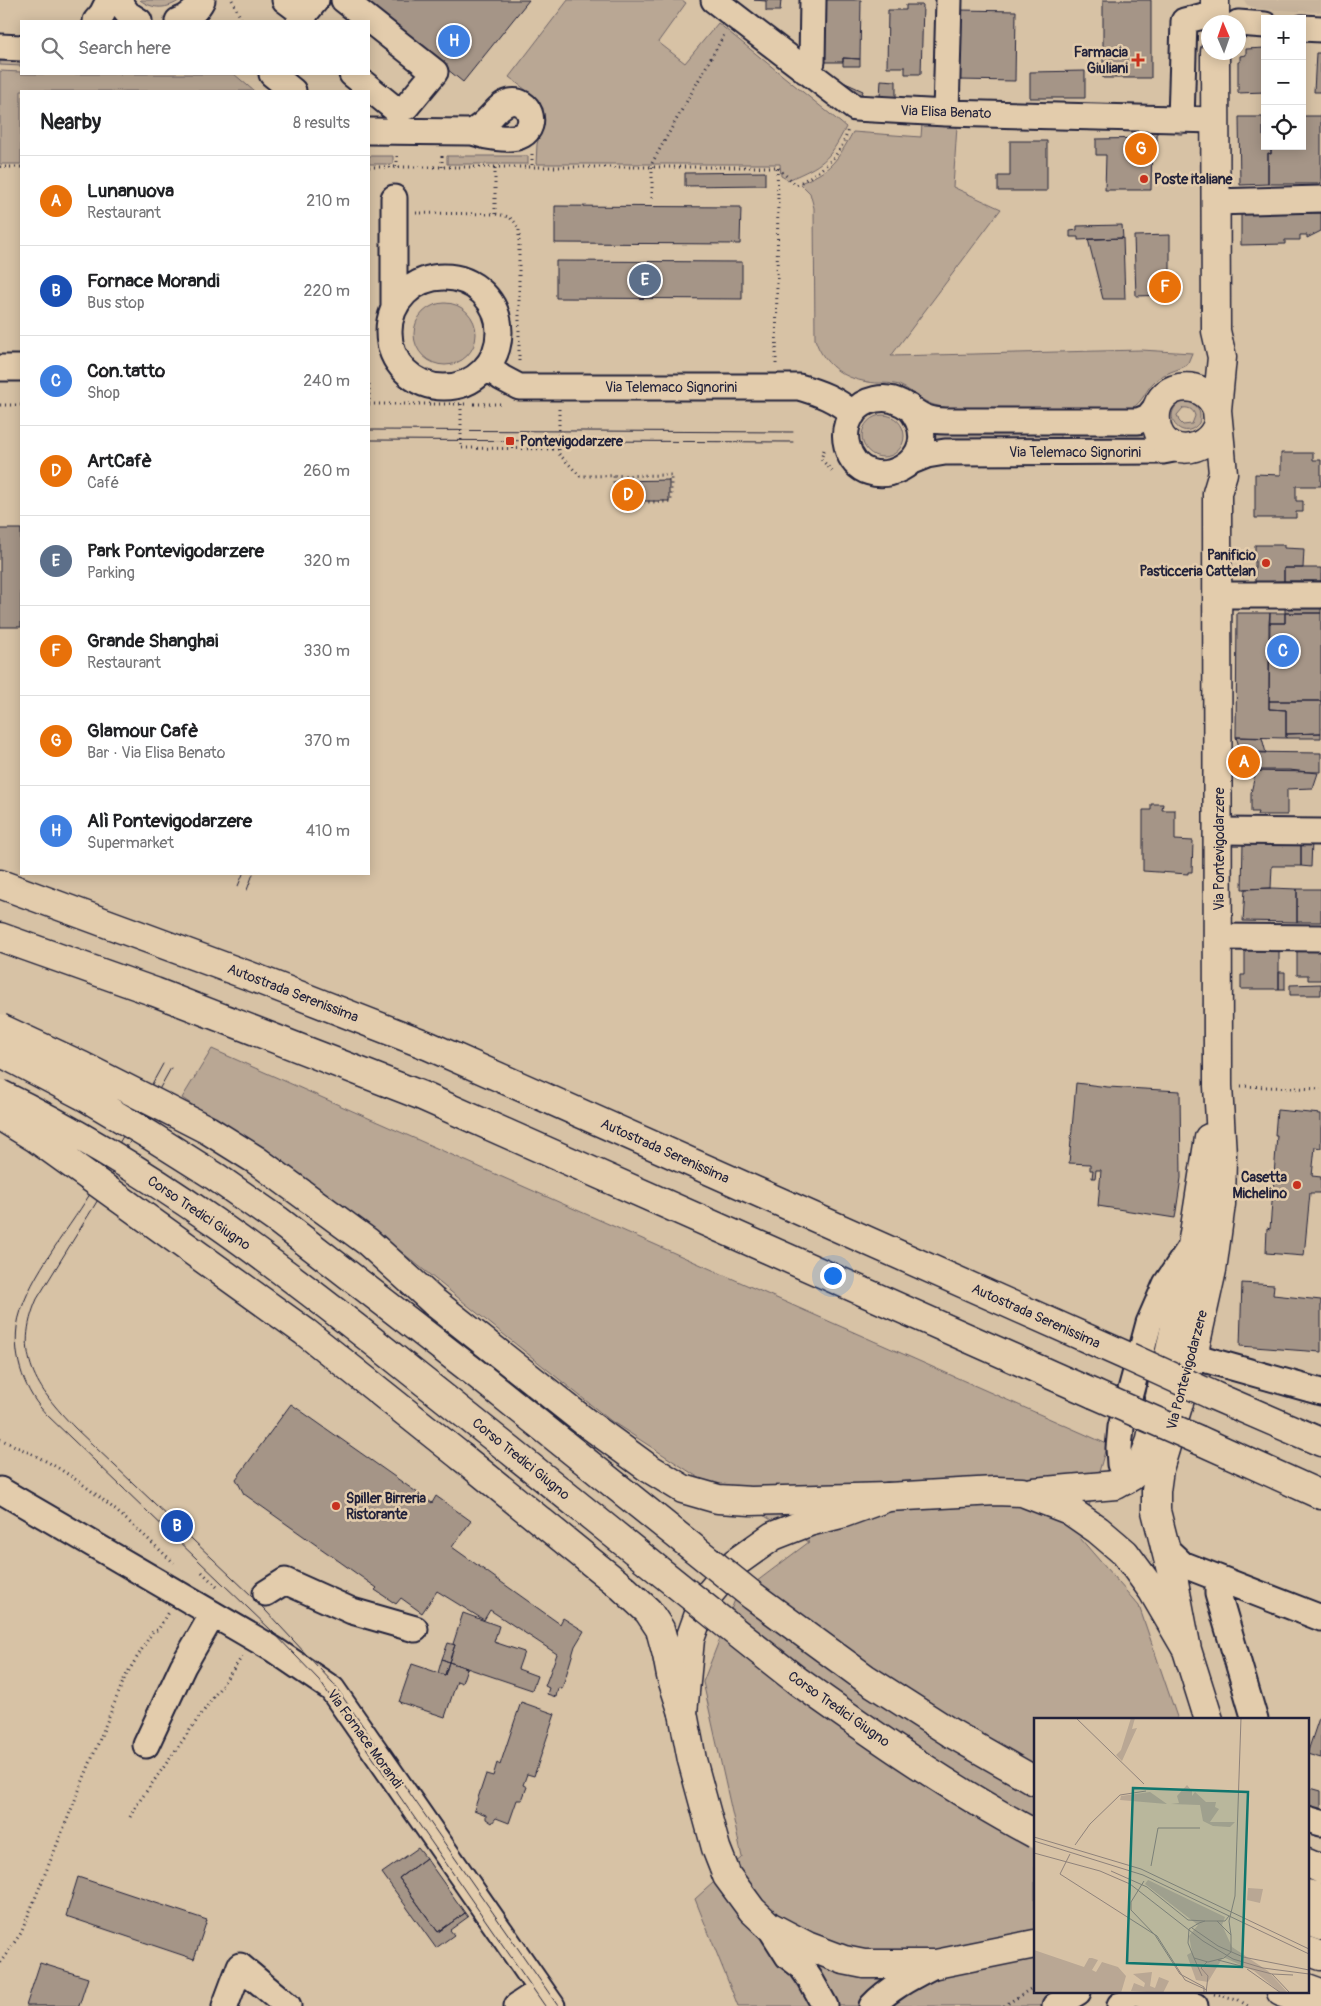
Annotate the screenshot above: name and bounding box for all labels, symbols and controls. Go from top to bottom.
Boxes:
north arrow [1201,15,1246,60]
map controls [1261,15,1306,150]
button: + [1261,15,1306,60]
search box [20,20,370,75]
pin: H [438,22,470,60]
icon: search [38,34,66,62]
text: Search here [78,36,171,60]
place label: Farmacia Giuliani [1074,44,1128,77]
marker: Farmacia Giuliani [1132,54,1144,66]
button: − [1261,60,1306,105]
street label: Via Elisa Benato [900,102,992,122]
button: locate [1261,105,1306,150]
text: Nearby [40,109,101,136]
text: 8 results [293,113,350,133]
pin: G [1125,130,1157,168]
place label: Poste italiane [1154,171,1234,188]
marker: Poste italiane [1138,173,1150,185]
text: Lunanuova [87,179,174,203]
text: A [51,191,61,211]
text: 210 m [306,191,350,211]
text: Restaurant [87,203,161,223]
pin: E [629,261,661,299]
pin: F [1149,268,1181,306]
text: Fornace Morandi [87,269,220,293]
text: B [51,281,61,301]
text: 220 m [304,281,350,301]
text: Bus stop [87,293,145,313]
text: Con.tatto [87,359,165,383]
text: C [51,371,61,391]
text: 240 m [303,371,350,391]
street label: Via Telemaco Signorini [605,379,738,396]
text: Shop [87,383,120,403]
place label: Pontevigodarzere [520,433,624,450]
marker: Pontevigodarzere [504,435,516,447]
street label: Via Telemaco Signorini [1009,444,1142,461]
text: ArtCafè [87,449,152,473]
text: D [51,461,61,481]
text: 260 m [303,461,350,481]
text: Café [87,473,119,493]
pin: D [612,476,644,514]
text: Park Pontevigodarzere [87,539,264,563]
place label: Panificio Pasticceria Cattelan [1140,547,1256,580]
text: E [52,551,60,571]
text: 320 m [304,551,350,571]
marker: Panificio Pasticceria Cattelan [1260,557,1272,569]
text: Parking [87,563,135,583]
text: Grande Shanghai [87,629,218,653]
pin: C [1267,632,1299,670]
text: F [51,641,61,661]
text: 330 m [304,641,350,661]
text: Restaurant [87,653,161,673]
text: Glamour Cafè [87,719,199,743]
text: G [51,731,61,751]
text: 370 m [304,731,350,751]
text: Bar · Via Elisa Benato [87,743,225,763]
pin: A [1228,743,1260,781]
street label: Via Pontevigodarzere [1211,787,1228,911]
text: Alì Pontevigodarzere [87,809,252,833]
text: H [51,821,61,841]
text: 410 m [306,821,350,841]
text: Supermarket [87,833,174,853]
street label: Autostrada Serenissima [225,960,361,1026]
street label: Autostrada Serenissima [598,1115,732,1187]
place label: Casetta Michelino [1232,1169,1287,1202]
street label: Corso Tredici Giugno [144,1172,254,1254]
marker: Casetta Michelino [1291,1179,1303,1191]
your location [820,1263,846,1289]
street label: Autostrada Serenissima [969,1280,1103,1352]
street label: Via Pontevigodarzere [1163,1308,1211,1432]
street label: Corso Tredici Giugno [469,1414,574,1504]
place label: Spiller Birreria Ristorante [346,1490,426,1523]
marker: Spiller Birreria Ristorante [330,1500,342,1512]
pin: B [161,1507,193,1545]
street label: Corso Tredici Giugno [785,1667,894,1751]
street label: Via Fornace Morandi [323,1686,407,1792]
inset map [1034,1718,1308,1994]

